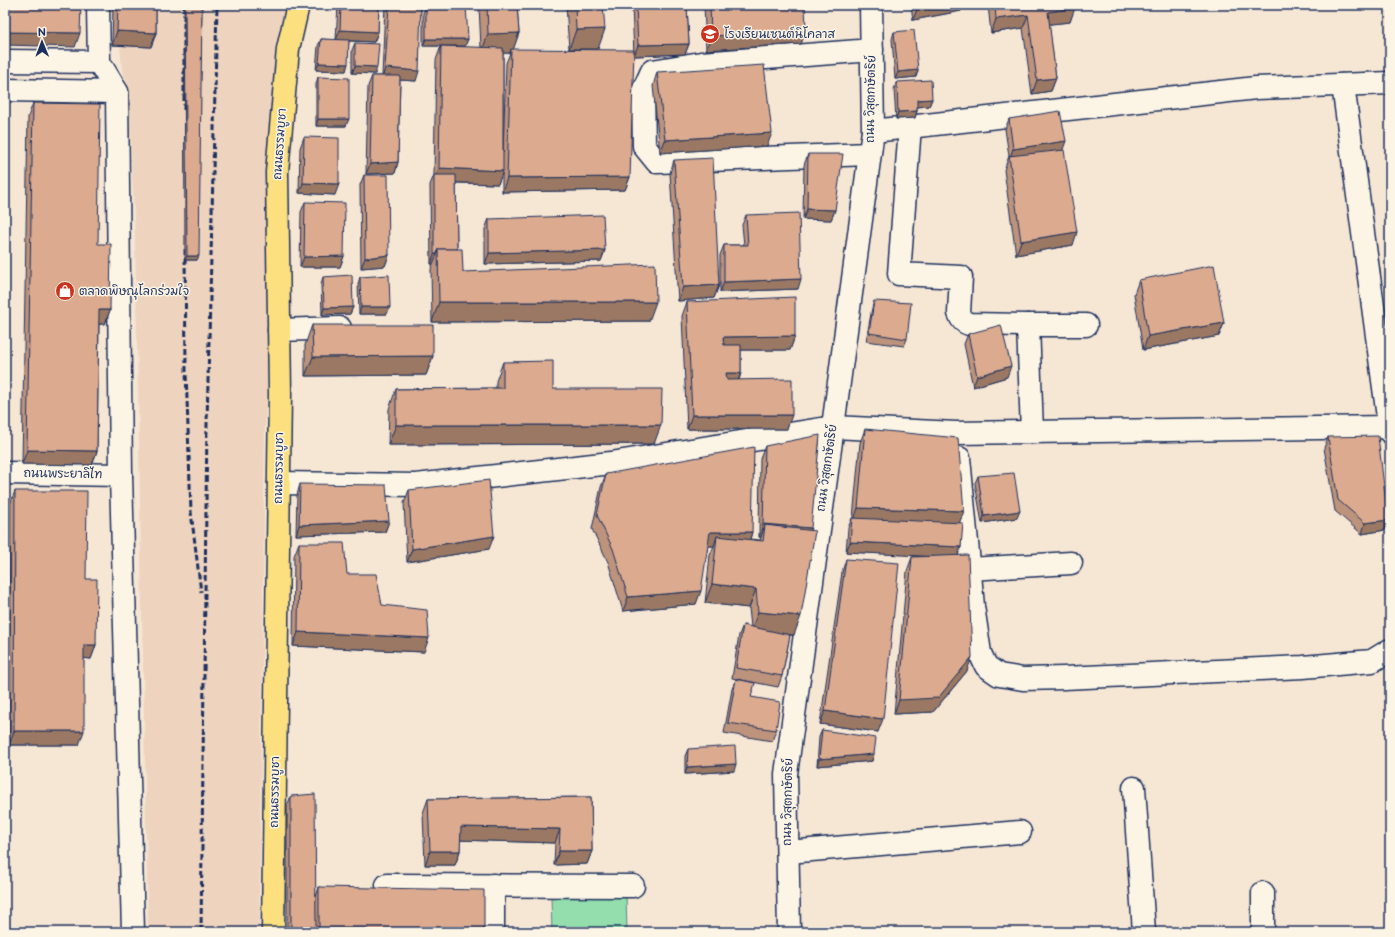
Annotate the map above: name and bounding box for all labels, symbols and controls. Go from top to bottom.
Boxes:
north arrow [22,22,62,62]
school or university icon: โรงเรียนเซนต์นิโคลาส [699,23,721,45]
text: N [38,26,46,39]
place label: โรงเรียนเซนต์นิโคลาส [724,26,835,42]
street label: ถนน วิสุตกษัตริย์ [862,55,880,143]
street label: ถนนธรรมบูชา [270,108,291,180]
shop icon: ตลาดพิษณุโลกร่วมใจ [54,280,76,302]
place label: ตลาดพิษณุโลกร่วมใจ [79,283,189,300]
street label: ถนน วิสุตกษัตริย์ [812,423,842,513]
street label: ถนนธรรมบูชา [271,432,288,504]
street label: ถนนพระยาลิไท [23,465,103,482]
street label: ถนนธรรมบูชา [267,756,284,828]
street label: ถนน วิสุตกษัตริย์ [779,758,797,846]

